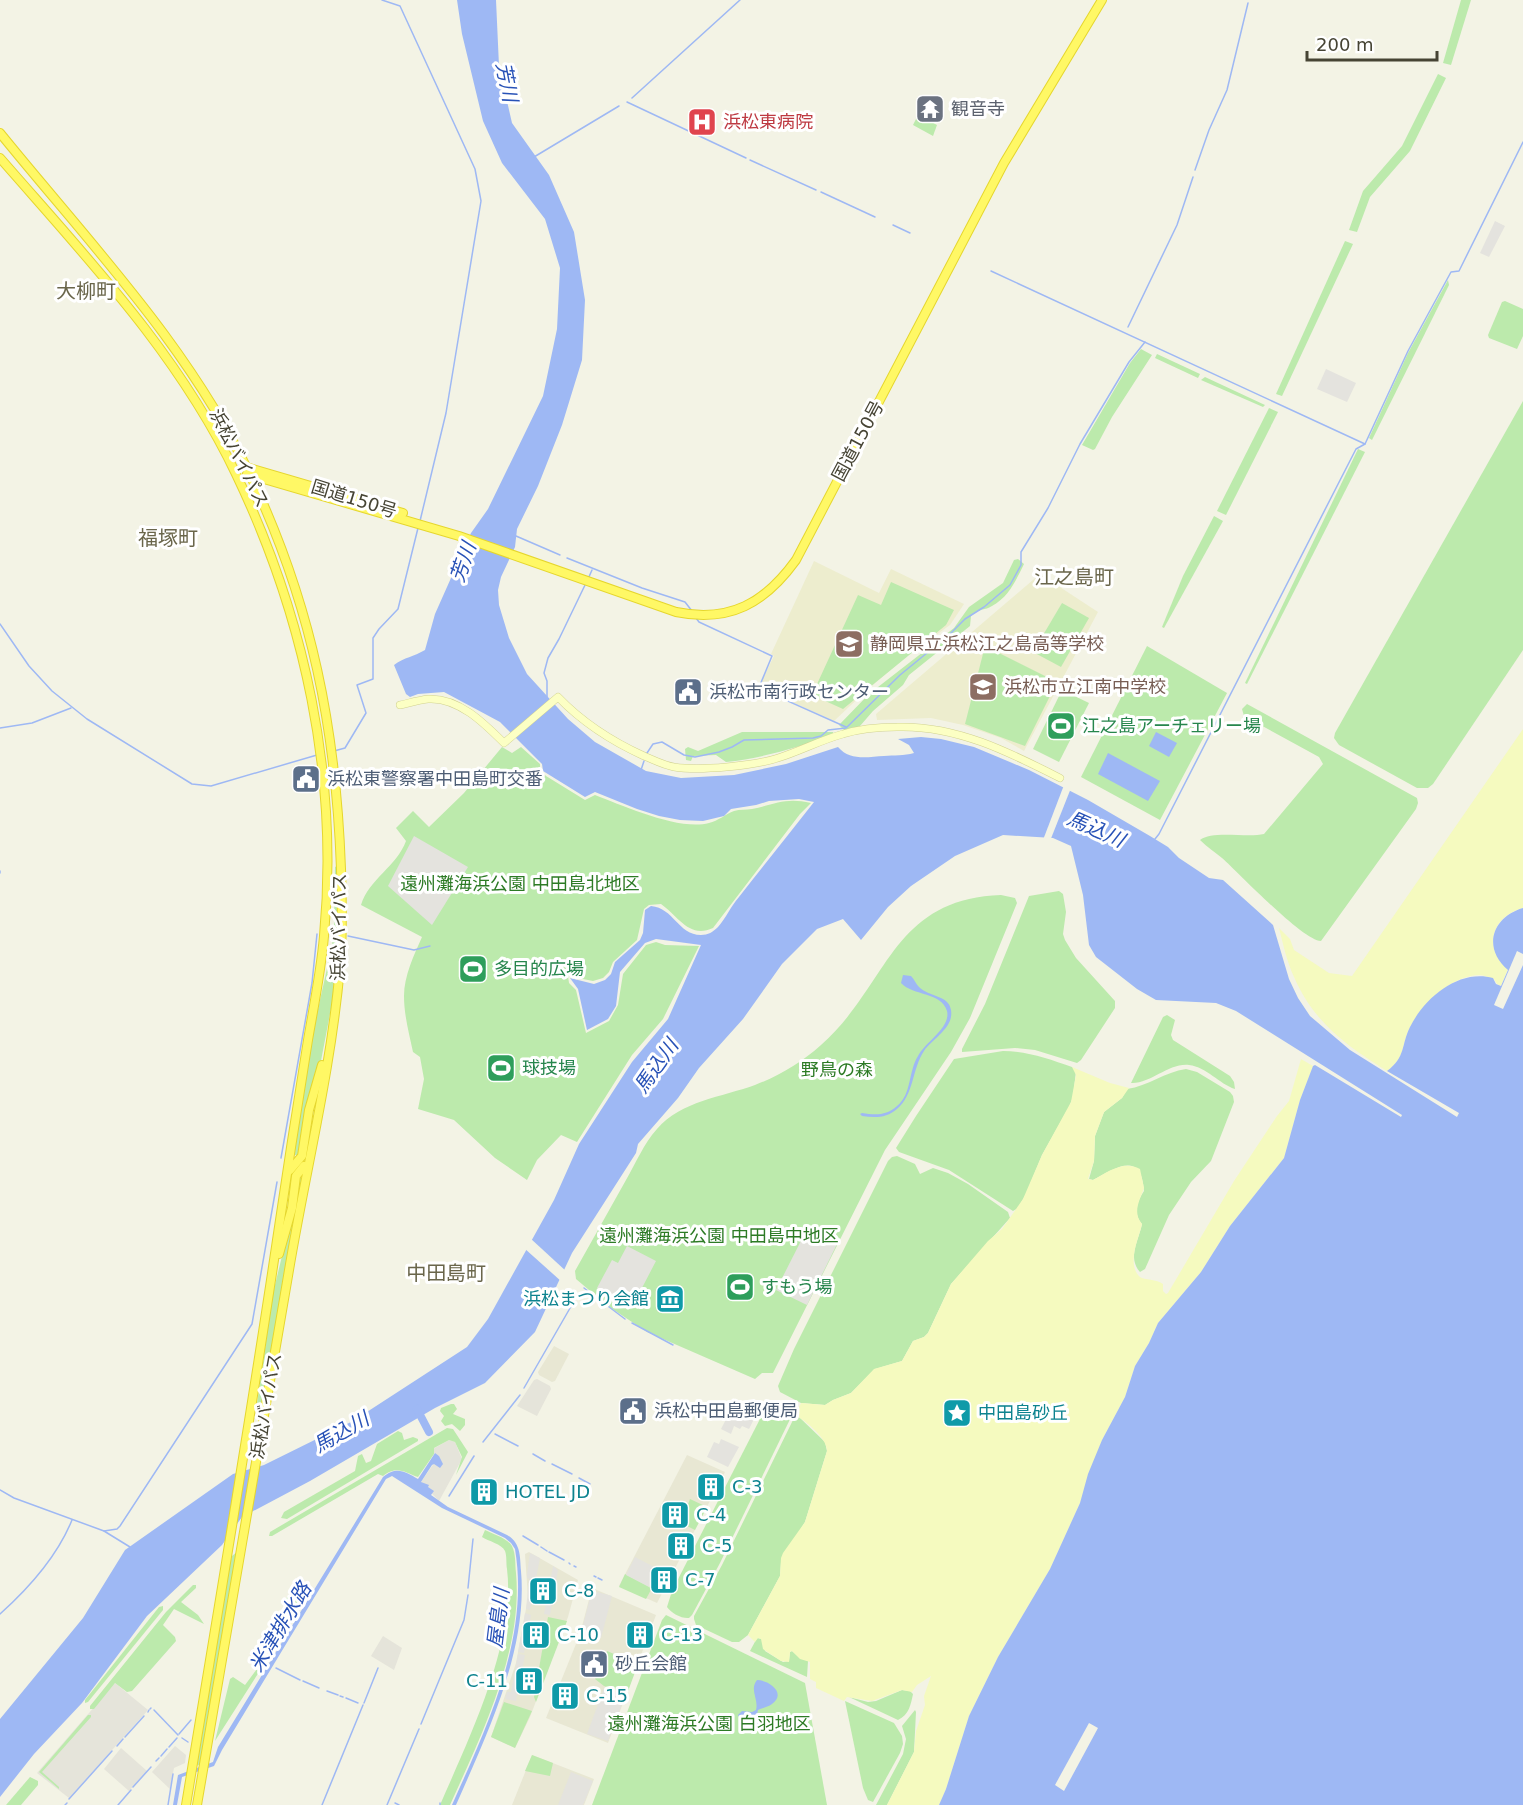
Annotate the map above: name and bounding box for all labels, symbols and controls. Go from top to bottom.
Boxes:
scale bar [1307,24,1438,62]
text: 200 m [1316,34,1374,55]
water label: 芳川 [491,60,523,106]
temple icon: 観音寺 [914,93,946,125]
place label: 観音寺 [951,98,1005,119]
hospital icon: 浜松東病院 [686,106,718,138]
place label: 浜松東病院 [723,111,813,132]
district label: 大柳町 [56,279,116,303]
street label: 国道150号 [828,397,888,485]
street label: 浜松バイパス [206,405,273,510]
street label: 国道150号 [309,476,399,521]
district label: 福塚町 [138,526,198,550]
water label: 芳川 [445,537,482,585]
district label: 江之島町 [1034,565,1114,589]
school or university icon: 静岡県立浜松江之島高等学校 [833,628,865,660]
place label: 静岡県立浜松江之島高等学校 [870,633,1104,654]
school or university icon: 浜松市立江南中学校 [967,671,999,703]
public building icon: 浜松市南行政センター [672,676,704,708]
place label: 浜松市立江南中学校 [1004,676,1166,697]
place label: 浜松市南行政センター [709,681,889,702]
sports icon: 江之島アーチェリー場 [1045,710,1077,742]
place label: 江之島アーチェリー場 [1082,715,1261,736]
public building icon: 浜松東警察署中田島町交番 [290,763,322,795]
place label: 浜松東警察署中田島町交番 [327,768,543,789]
water label: 馬込川 [1064,806,1130,853]
street label: 浜松バイパス [327,873,350,981]
park label: 遠州灘海浜公園 中田島北地区 [400,873,640,894]
sports icon: 多目的広場 [457,953,489,985]
place label: 多目的広場 [494,958,584,979]
water label: 馬込川 [629,1033,684,1097]
sports icon: 球技場 [485,1052,517,1084]
place label: 球技場 [522,1057,576,1078]
park label: 野鳥の森 [801,1059,873,1080]
park label: 遠州灘海浜公園 中田島中地区 [599,1225,839,1246]
district label: 中田島町 [406,1261,486,1285]
sports icon: すもう場 [724,1271,756,1303]
place label: すもう場 [761,1276,832,1297]
museum icon: 浜松まつり会館 [654,1283,686,1315]
place label: 浜松まつり会館 [523,1288,649,1309]
street label: 浜松バイパス [246,1351,285,1461]
public building icon: 浜松中田島郵便局 [617,1395,649,1427]
place icon: 中田島砂丘 [941,1397,973,1429]
place label: 浜松中田島郵便局 [654,1400,798,1421]
place label: 中田島砂丘 [978,1402,1068,1423]
water label: 馬込川 [309,1406,375,1457]
building icon: C-3 [695,1471,727,1503]
building icon: HOTEL JD [468,1476,500,1508]
place label: C-3 [732,1476,763,1497]
place label: HOTEL JD [505,1481,590,1502]
building icon: C-4 [659,1499,691,1531]
place label: C-4 [696,1504,727,1525]
building icon: C-5 [665,1530,697,1562]
place label: C-5 [702,1535,733,1556]
building icon: C-7 [648,1564,680,1596]
place label: C-7 [685,1569,716,1590]
building icon: C-8 [527,1575,559,1607]
water label: 米津排水路 [244,1576,317,1676]
place label: C-8 [564,1580,595,1601]
water label: 屋島川 [482,1585,514,1649]
building icon: C-10 [520,1619,552,1651]
building icon: C-13 [624,1619,656,1651]
place label: C-10 [557,1624,599,1645]
place label: C-13 [661,1624,703,1645]
public building icon: 砂丘会館 [578,1648,610,1680]
place label: 砂丘会館 [615,1653,687,1674]
building icon: C-11 [513,1665,545,1697]
place label: C-11 [466,1670,508,1691]
building icon: C-15 [549,1680,581,1712]
place label: C-15 [586,1685,628,1706]
park label: 遠州灘海浜公園 白羽地区 [607,1713,811,1734]

